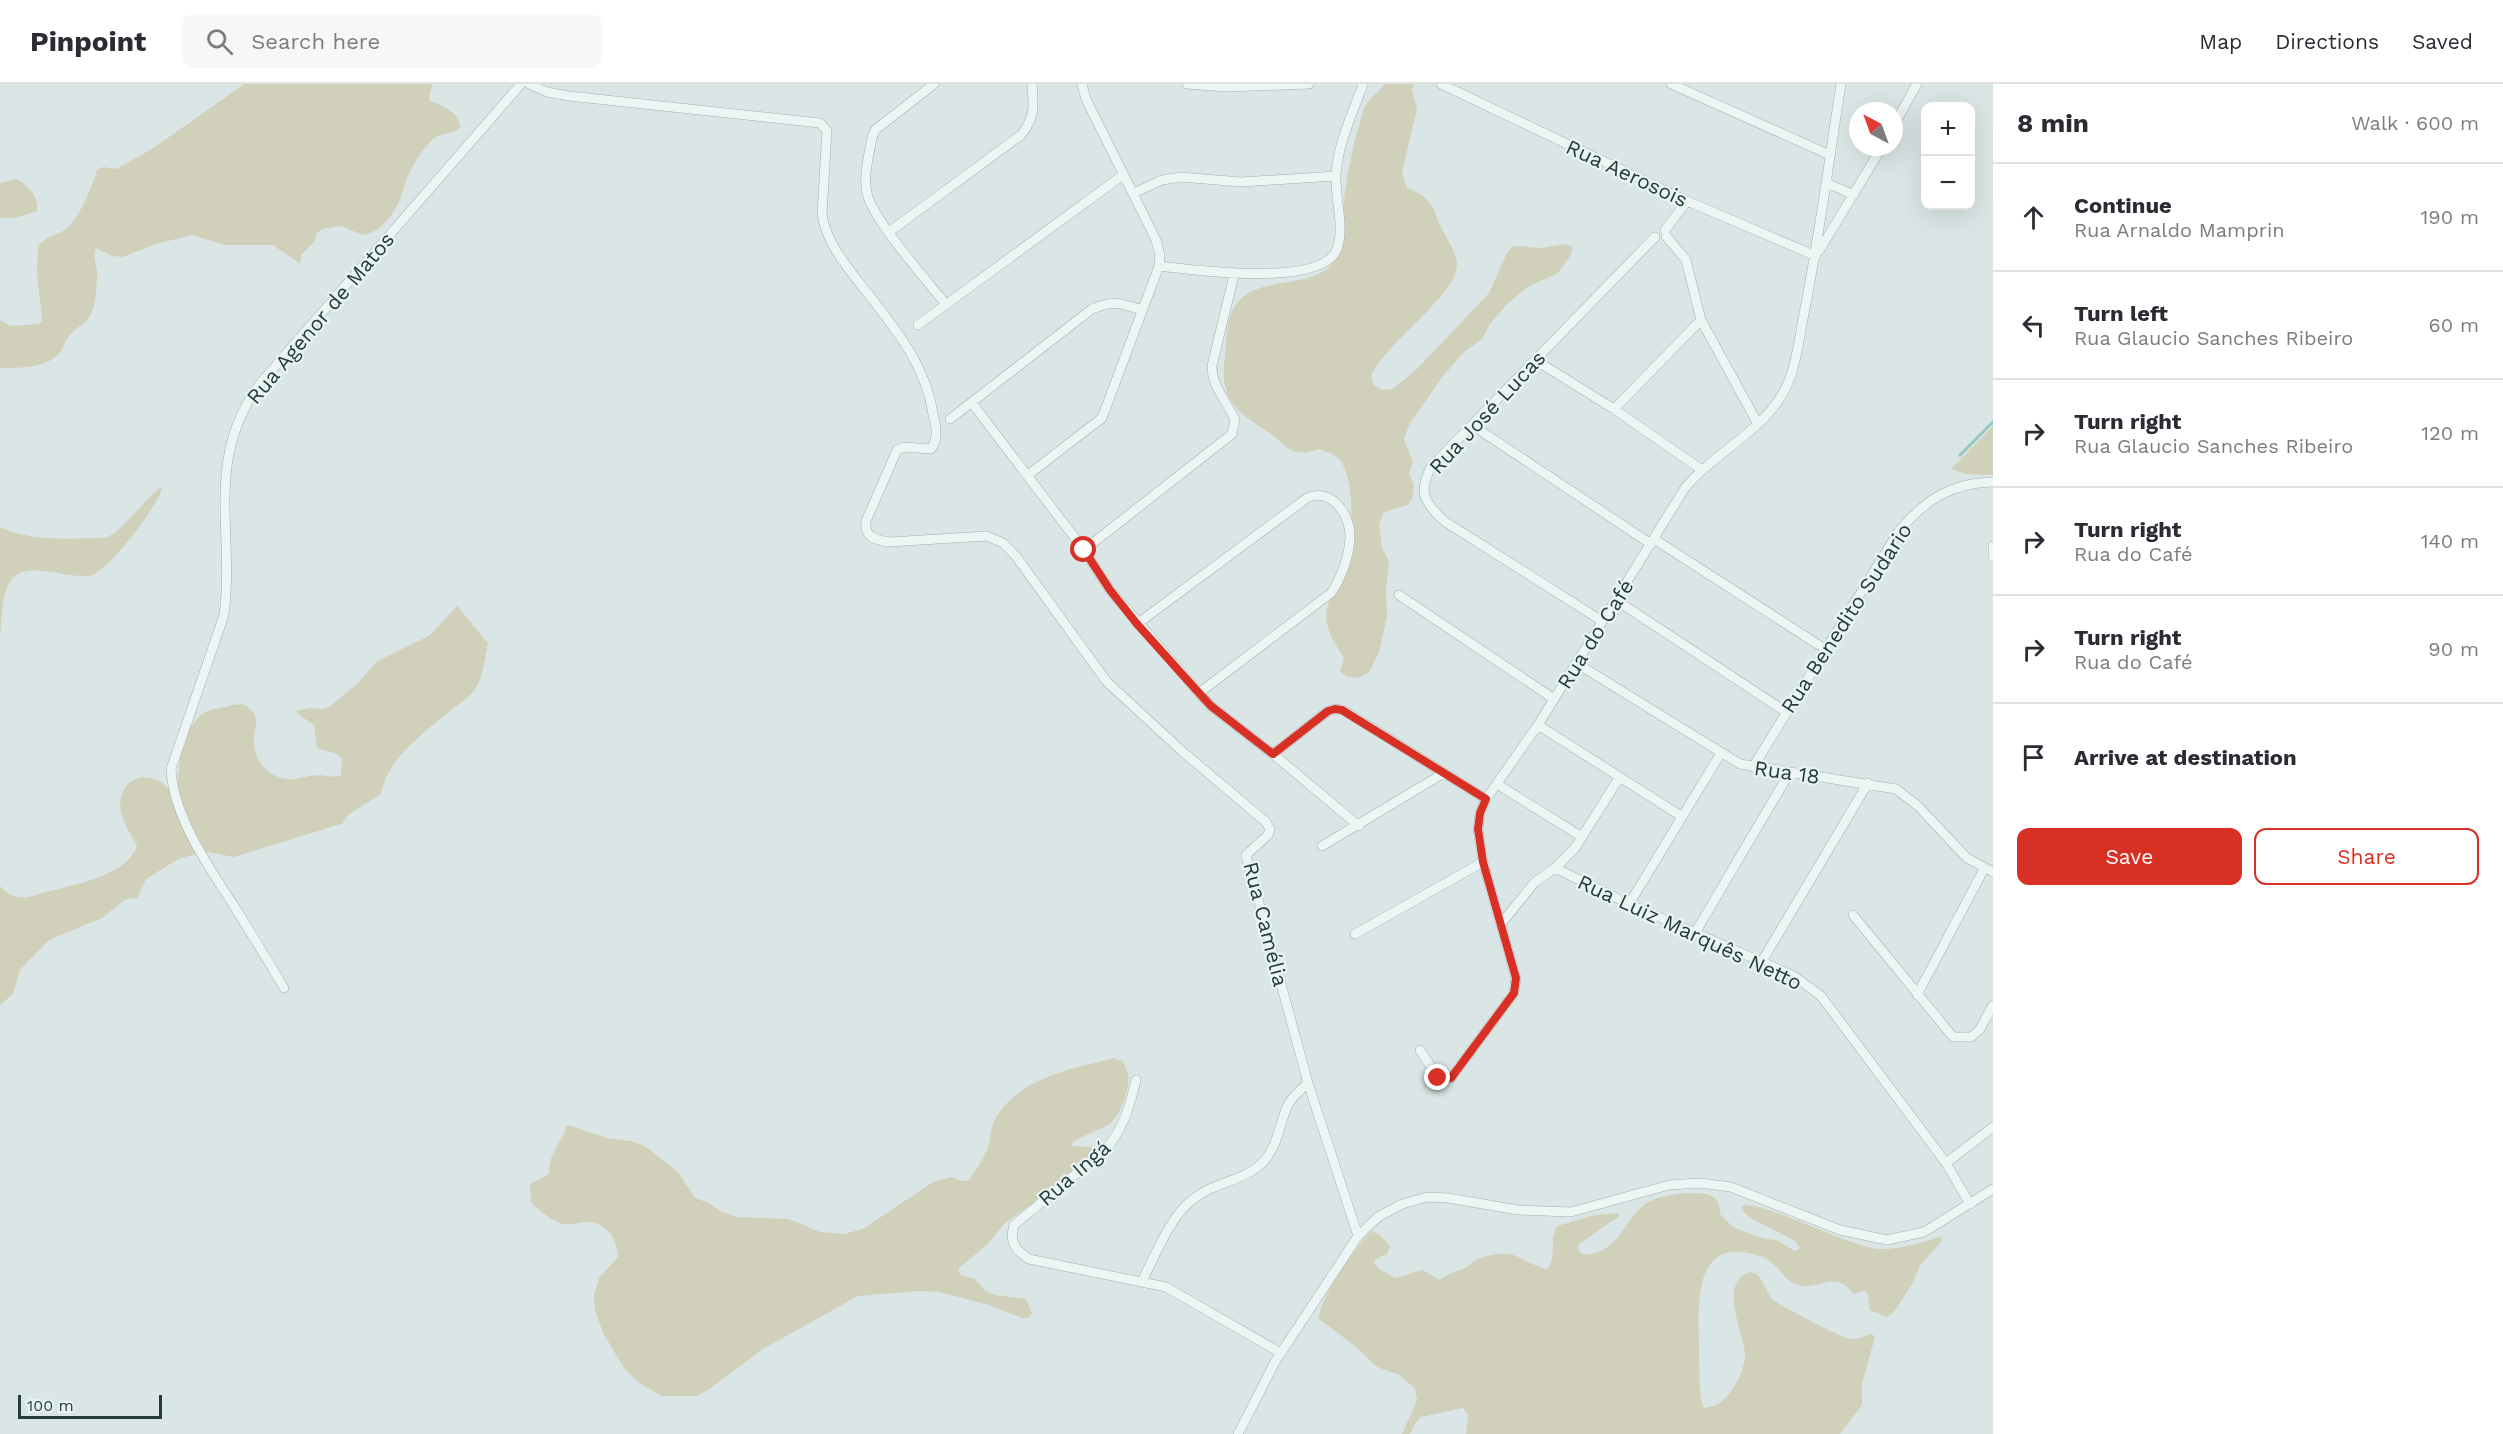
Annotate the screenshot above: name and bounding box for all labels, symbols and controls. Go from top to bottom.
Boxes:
search box [182,14,602,68]
text: Pinpoint [30,25,146,58]
icon: search [203,25,236,58]
text: Search here [251,29,380,54]
text: Map [2199,29,2242,54]
text: Directions [2275,29,2379,54]
text: Saved [2412,29,2473,54]
north arrow [1849,102,1903,156]
map controls [1921,102,1975,210]
button: + [1921,102,1975,156]
text: 8 min [2017,108,2089,138]
text: Walk · 600 m [2351,111,2479,135]
street label: Rua Aerosois [1562,134,1692,212]
button: − [1921,156,1975,210]
text: Continue [2074,193,2172,218]
icon: ahead [2017,201,2050,234]
text: 190 m [2421,205,2479,229]
text: Rua Arnaldo Mamprin [2074,218,2285,242]
street label: Rua Agenor de Matos [241,227,399,409]
text: Turn left [2074,301,2168,326]
icon: left [2017,309,2050,342]
text: 60 m [2429,313,2479,337]
text: Rua Glaucio Sanches Ribeiro [2074,326,2353,350]
street label: Rua José Lucas [1423,345,1551,479]
text: Turn right [2074,409,2181,434]
icon: right [2017,417,2050,450]
text: 120 m [2421,421,2479,445]
text: Rua Glaucio Sanches Ribeiro [2074,434,2353,458]
text: Turn right [2074,517,2181,542]
street label: Rua Benedito Sudario [1775,518,1917,718]
icon: right [2017,525,2050,558]
text: 140 m [2421,529,2479,553]
route start [1070,536,1096,562]
text: Rua do Café [2074,542,2193,566]
street label: Rua do Café [1551,575,1639,693]
text: Turn right [2074,625,2181,650]
icon: right [2017,633,2050,666]
text: 90 m [2428,637,2479,661]
text: Rua do Café [2074,650,2193,674]
icon: arrive [2017,741,2050,774]
text: Arrive at destination [2074,745,2297,770]
street label: Rua 18 [1753,755,1821,789]
button: Save [2017,828,2242,885]
button: Share [2254,828,2479,885]
street label: Rua Camélia [1238,859,1294,989]
street label: Rua Luiz Marquês Netto [1574,869,1806,995]
route end [1424,1064,1450,1090]
street label: Rua Ingá [1033,1135,1115,1211]
scale bar [18,1392,162,1420]
text: 100 m [27,1396,74,1415]

